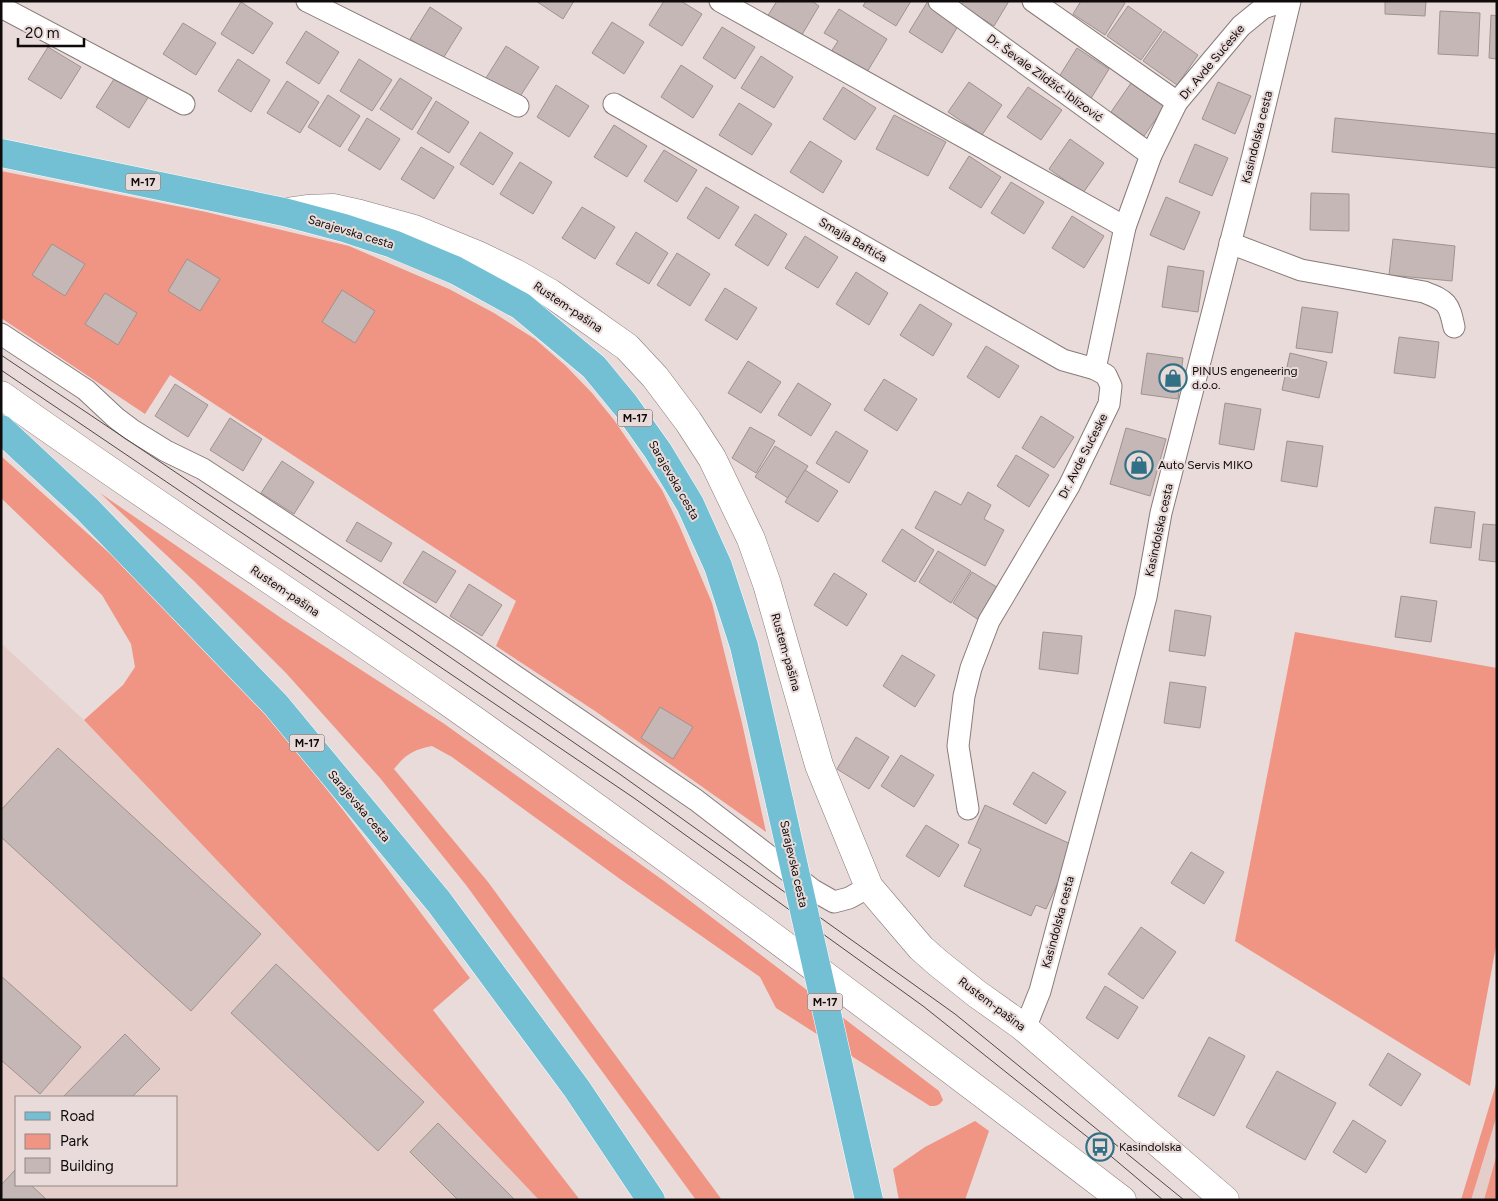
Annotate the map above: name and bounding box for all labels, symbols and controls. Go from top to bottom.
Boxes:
scale bar [18,15,84,47]
street label: Dr. Avde Sućeske [1177,21,1248,102]
text: 20 m [25,24,59,42]
street label: Dr. Ševale Zildžić-Iblizović [984,31,1106,125]
street label: Kasindolska cesta [1239,89,1275,185]
road number: M-17 [126,173,160,190]
street label: Sarajevska cesta [306,212,396,252]
street label: Smajla Baftića [816,215,890,265]
street label: Rustem-pašina [531,279,605,335]
shop icon: PINUS engeneering d.o.o. [1158,363,1188,393]
place label: PINUS engeneering d.o.o. [1192,364,1298,392]
road number: M-17 [618,409,652,426]
street label: Dr. Avde Sućeske [1056,411,1111,501]
street label: Sarajevska cesta [646,438,702,522]
shop icon: Auto Servis MIKO [1124,450,1154,480]
place label: Auto Servis MIKO [1158,458,1253,472]
street label: Kasindolska cesta [1142,482,1176,578]
street label: Rustem-pašina [248,563,322,619]
street label: Rustem-pašina [768,611,804,693]
road number: M-17 [290,734,324,751]
street label: Sarajevska cesta [325,767,393,845]
street label: Sarajevska cesta [777,819,811,909]
street label: Kasindolska cesta [1039,874,1077,970]
street label: Rustem-pašina [956,974,1028,1034]
road number: M-17 [808,994,842,1010]
legend [15,1096,178,1186]
text: Road [60,1107,95,1125]
text: Park [60,1132,89,1150]
bus stop icon: Kasindolska [1085,1132,1115,1162]
place label: Kasindolska [1119,1140,1181,1154]
text: Building [60,1157,114,1175]

